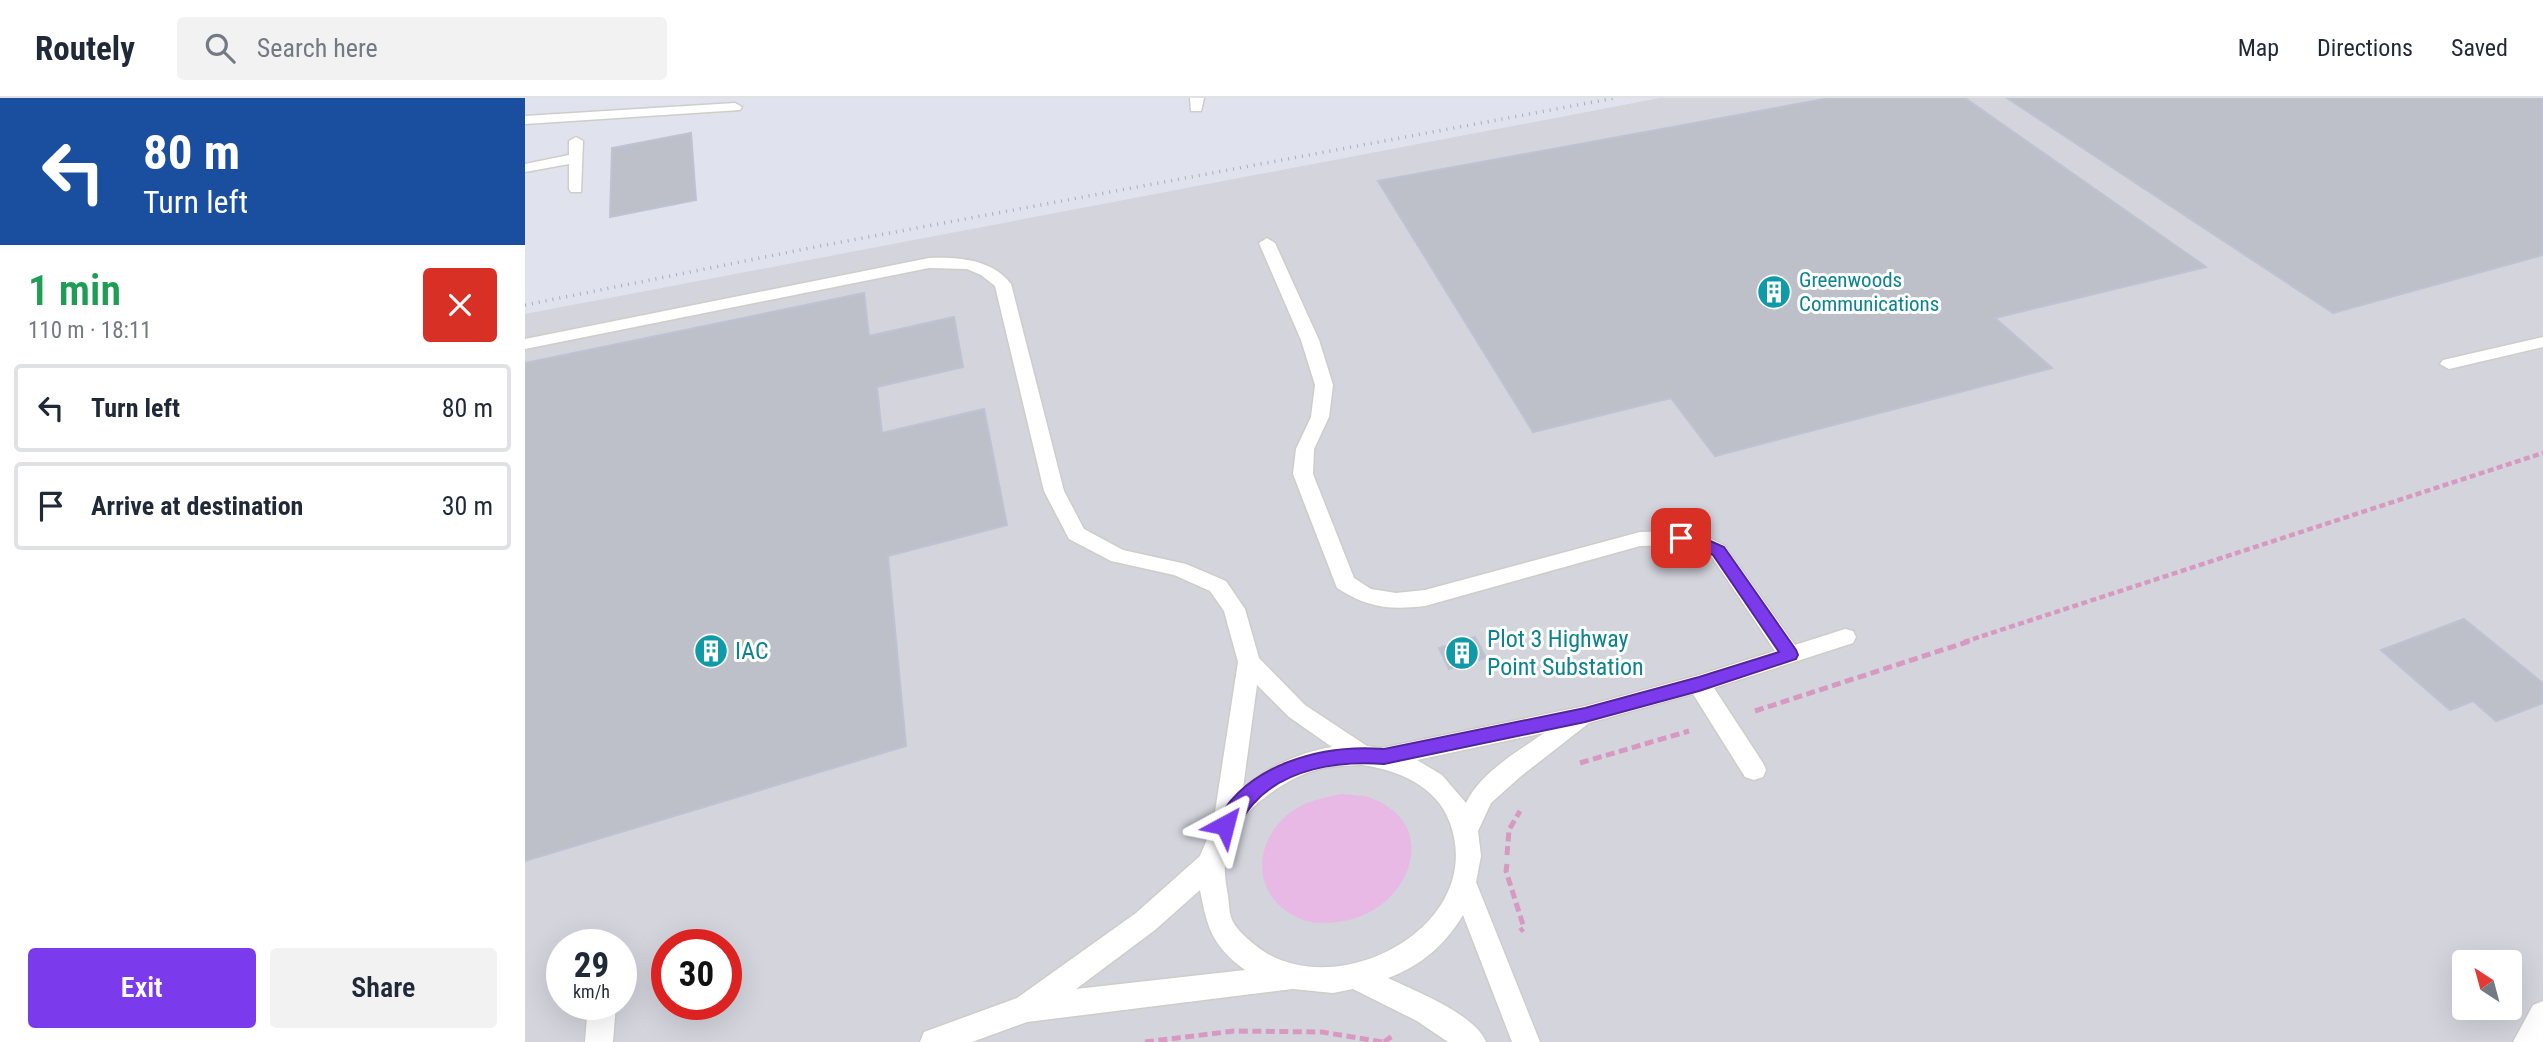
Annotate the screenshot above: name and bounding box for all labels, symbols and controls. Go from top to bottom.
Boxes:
search box [177,17,667,80]
text: Routely [35,29,135,68]
icon: search [201,29,239,67]
text: Search here [257,33,378,63]
text: Map [2238,34,2279,62]
text: Directions [2317,34,2413,62]
text: Saved [2451,34,2508,62]
text: 80 m [143,124,240,181]
icon: left [28,126,119,217]
text: Turn left [143,183,248,221]
text: 1 min [28,266,121,315]
button: close [423,268,497,342]
place label: Greenwoods Communications [1799,268,1939,316]
building icon: Greenwoods Communications [1755,273,1793,311]
text: 110 m · 18:11 [28,317,152,344]
icon: left [32,389,70,427]
text: Turn left [91,393,180,423]
text: 80 m [442,393,493,423]
icon: arrive [32,487,70,525]
text: Arrive at destination [91,491,303,521]
text: 30 m [442,491,493,521]
pin [1651,508,1711,568]
icon: arrive [1662,519,1700,557]
place label: Plot 3 Highway Point Substation [1487,625,1644,681]
building icon: IAC [692,632,730,670]
building icon: Plot 3 Highway Point Substation [1443,634,1481,672]
place label: IAC [735,637,769,665]
position arrow [1188,788,1262,862]
speed limit sign: 30 [651,929,742,1020]
text: 29 [574,945,609,986]
button: Exit [28,948,256,1028]
button: Share [270,948,497,1028]
north arrow [2452,950,2522,1020]
map controls [2452,950,2522,1020]
text: km/h [573,981,610,1002]

